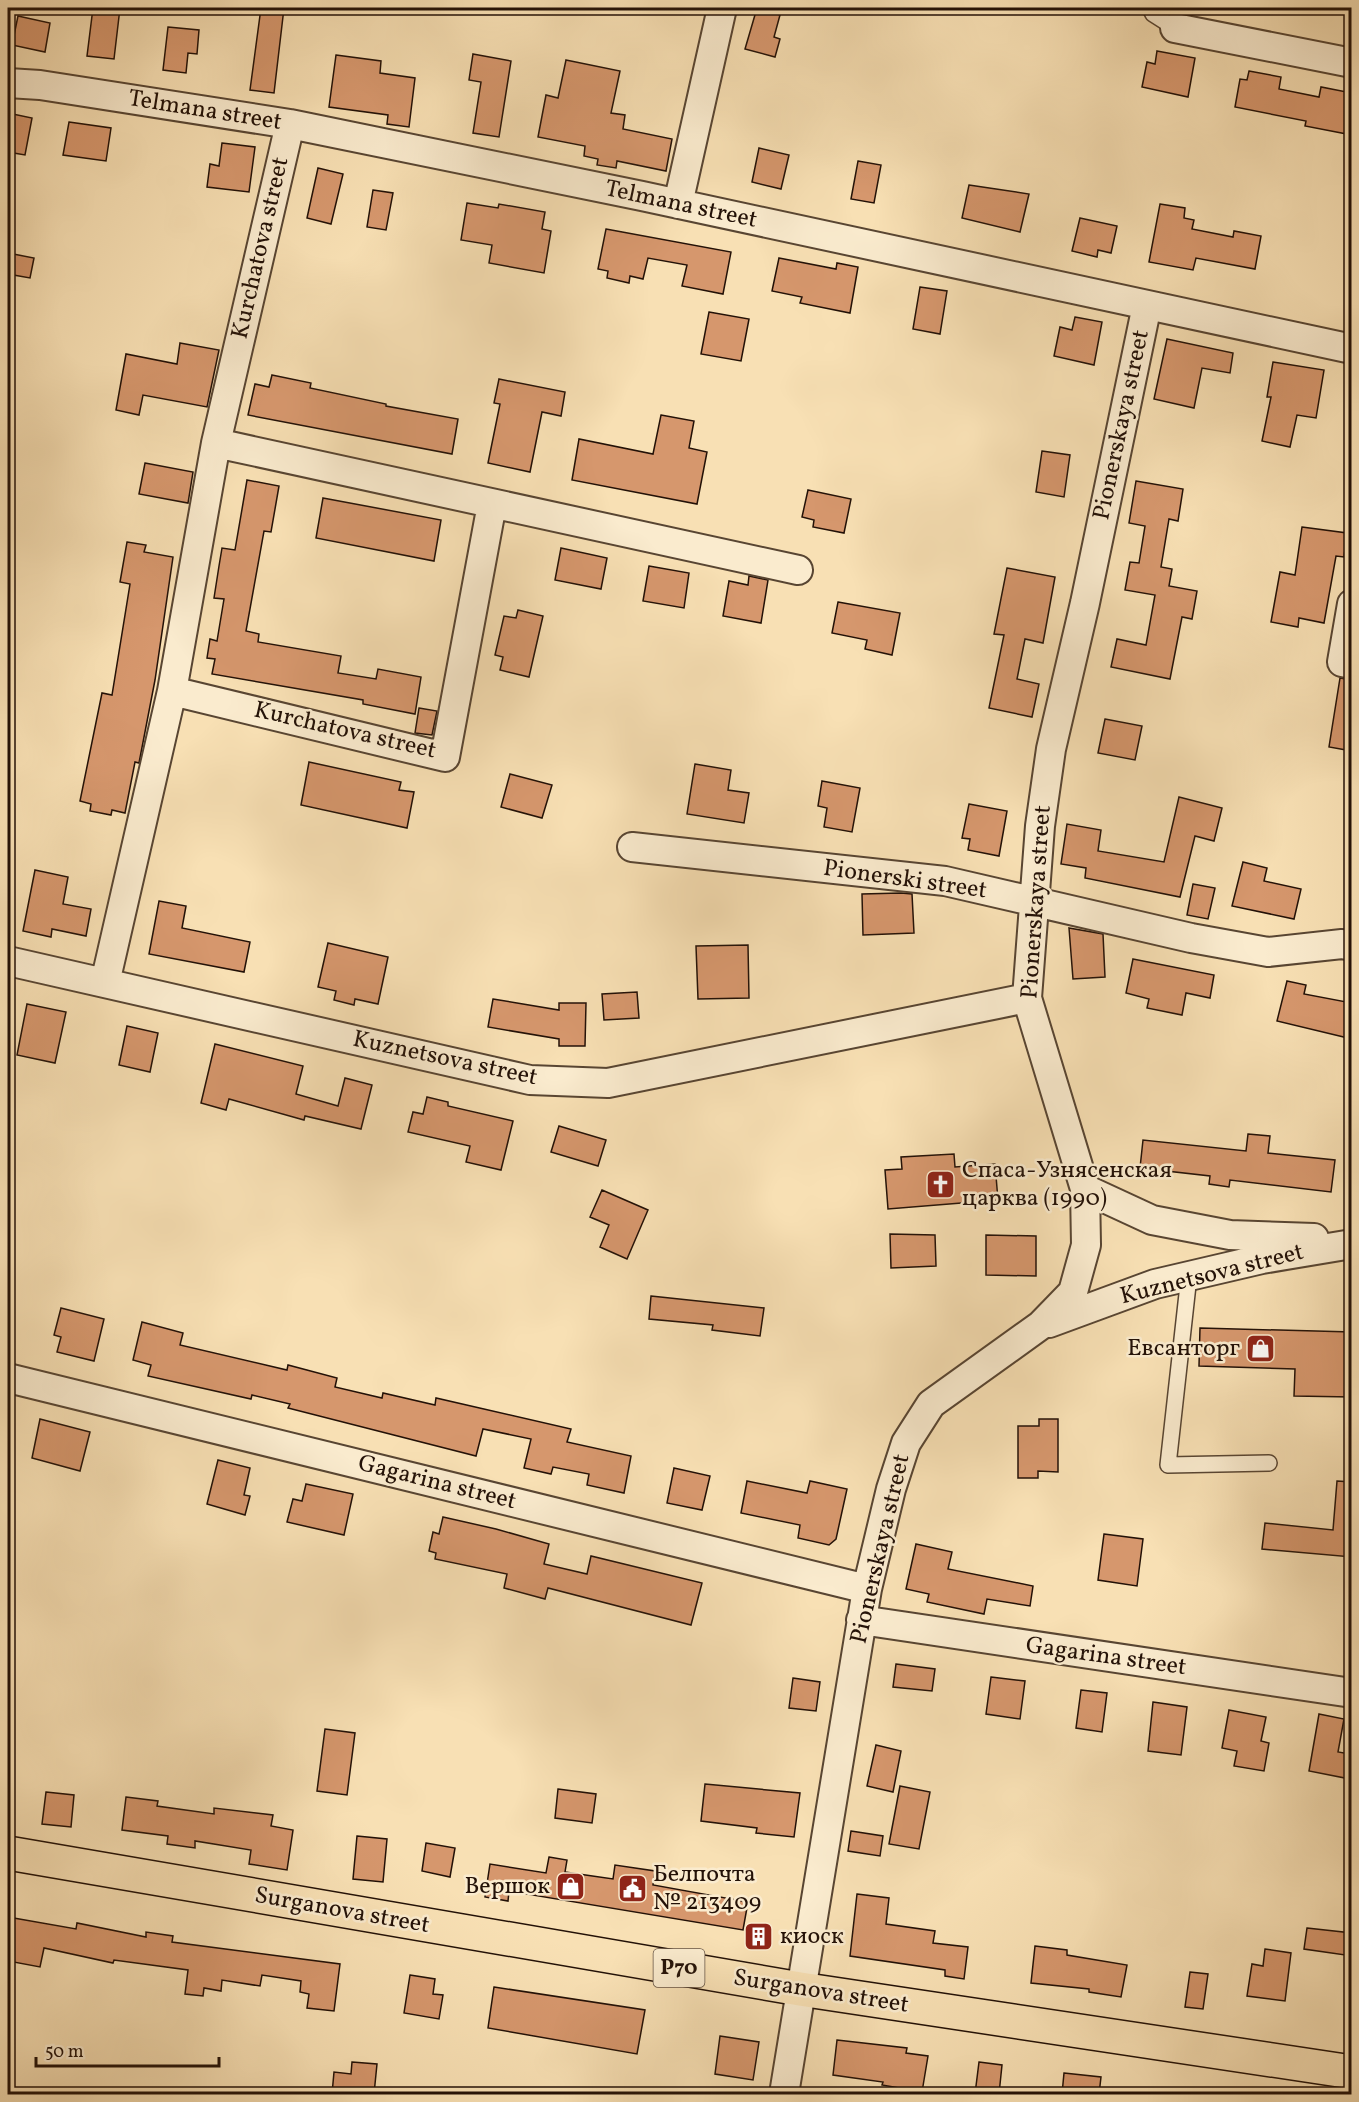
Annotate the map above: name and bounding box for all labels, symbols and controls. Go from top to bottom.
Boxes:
street label: Telmana street [126,82,284,140]
street label: Kurchatova street [224,154,298,342]
street label: Telmana street [602,172,760,238]
street label: Pionerskaya street [1085,327,1159,523]
street label: Kurchatova street [251,694,439,768]
street label: Pionerskaya street [1013,804,1061,1000]
street label: Pionerski street [821,852,989,908]
street label: Kuznetsova street [349,1023,541,1095]
place label: Спаса-Узнясенская царква (1990) [962,1154,1172,1216]
church icon: Спаса-Узнясенская царква (1990) [925,1169,957,1201]
street label: Kuznetsova street [1117,1236,1307,1314]
place label: Евсанторг [1127,1332,1240,1366]
shop icon: Евсанторг [1245,1333,1277,1365]
street label: Gagarina street [354,1447,520,1519]
street label: Pionerskaya street [843,1451,919,1647]
street label: Gagarina street [1023,1629,1189,1685]
place label: Белпочта № 213409 [653,1858,761,1920]
place label: Вершок [464,1870,550,1904]
shop icon: Вершок [555,1871,587,1903]
public building icon: Белпочта № 213409 [616,1873,648,1905]
street label: Surganova street [252,1879,432,1943]
place label: киоск [780,1920,844,1954]
building icon: киоск [743,1921,775,1953]
road number: Р70 [654,1949,704,1987]
street label: Surganova street [731,1961,911,2023]
scale bar [36,2030,219,2068]
text: 50 m [45,2040,84,2065]

